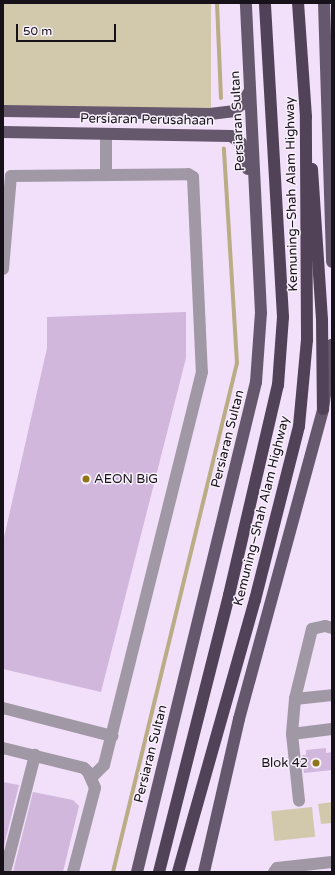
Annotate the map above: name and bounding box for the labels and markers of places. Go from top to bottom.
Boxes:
place label: AEON BiG [94,471,158,487]
marker: AEON BiG [81,474,91,484]
place label: Blok 42 [261,755,308,771]
marker: Blok 42 [311,758,321,768]

